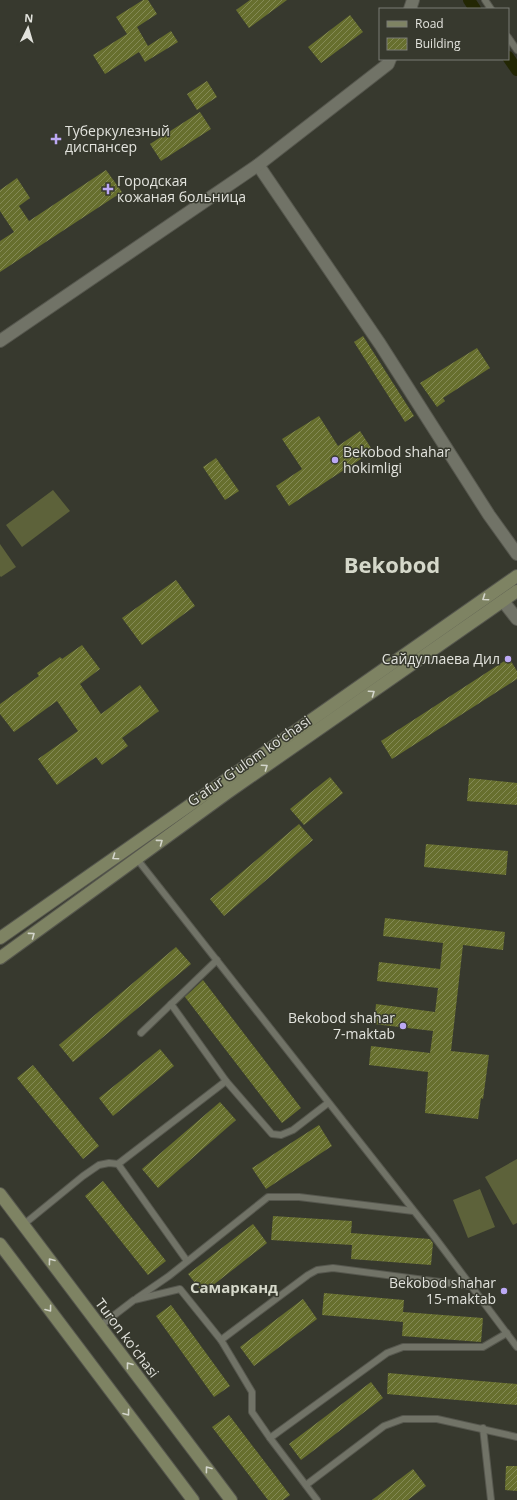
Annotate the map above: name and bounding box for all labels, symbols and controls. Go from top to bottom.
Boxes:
north arrow [8,8,48,48]
legend [379,8,509,60]
text: N [24,10,34,25]
text: Road [415,15,444,32]
text: Building [415,35,461,52]
place label: Туберкулезный диспансер [65,121,170,156]
marker: Туберкулезный диспансер [50,133,62,145]
place label: Городская кожаная больница [117,171,246,206]
marker: Городская кожаная больница [102,183,114,195]
place label: Bekobod shahar hokimligi [343,442,450,477]
marker: Bekobod shahar hokimligi [330,455,340,465]
district label: Bekobod [344,549,440,579]
one-way arrow [482,593,489,601]
place label: Сайдуллаева Дил [382,649,500,668]
marker: Сайдуллаева Дил [503,654,513,664]
one-way arrow [368,691,375,698]
street label: Gʻafur Gʻulom koʻchasi [183,711,314,810]
one-way arrow [261,765,268,772]
one-way arrow [155,840,162,847]
one-way arrow [112,852,119,860]
one-way arrow [27,933,34,940]
place label: Bekobod shahar 7-maktab [288,1008,395,1043]
marker: Bekobod shahar 7-maktab [398,1021,408,1031]
one-way arrow [49,1259,56,1266]
place label: Bekobod shahar 15-maktab [389,1273,496,1308]
district label: Самарканд [190,1277,278,1297]
marker: Bekobod shahar 15-maktab [499,1286,509,1296]
street label: Turon ko'chasi [91,1294,164,1381]
one-way arrow [44,1305,52,1312]
one-way arrow [127,1363,134,1370]
one-way arrow [122,1408,129,1415]
one-way arrow [205,1466,212,1473]

